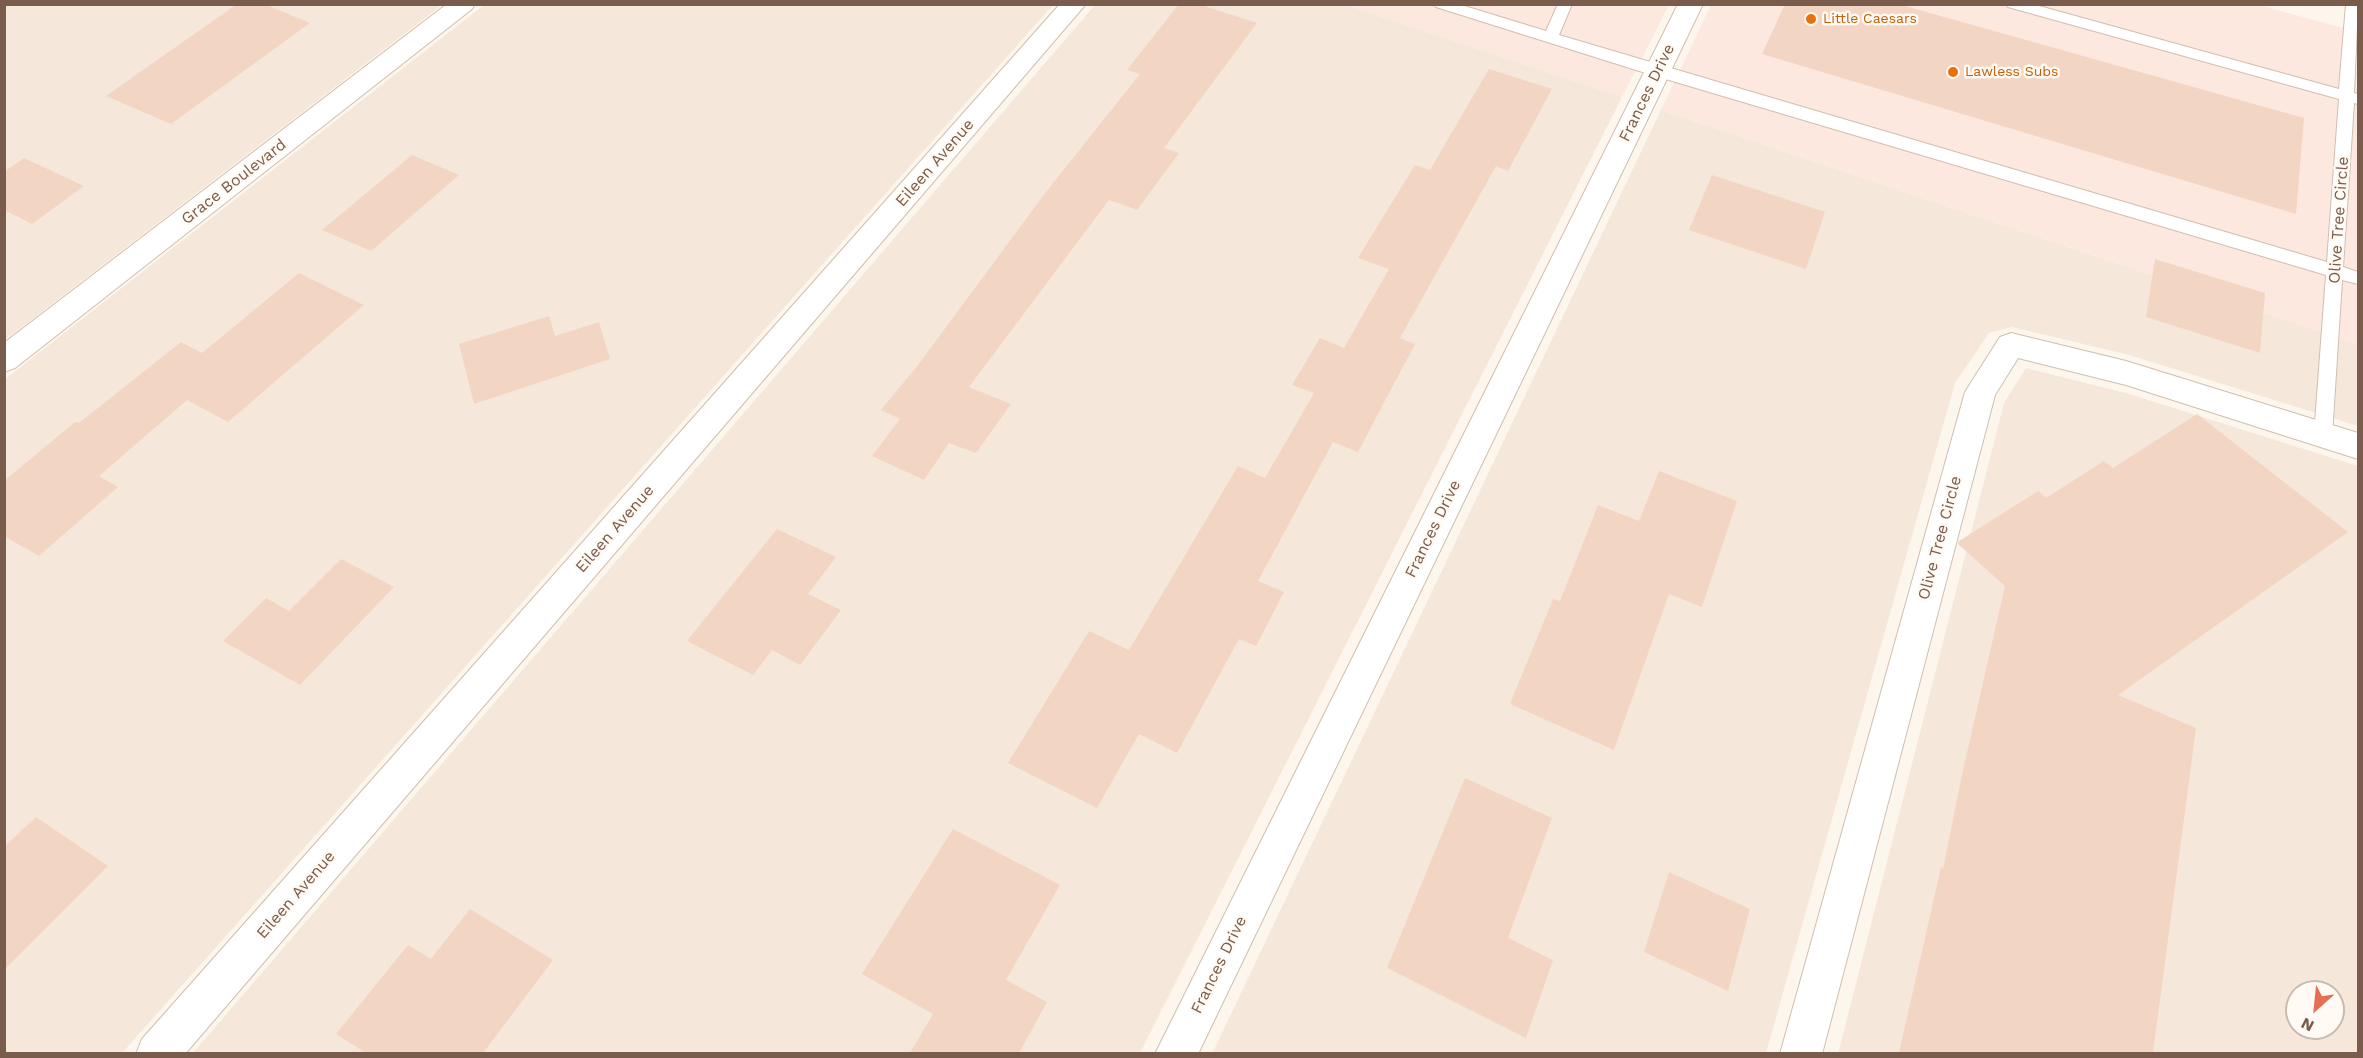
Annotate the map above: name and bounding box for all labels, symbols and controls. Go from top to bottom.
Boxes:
place label: Little Caesars [1823,11,1917,27]
marker: Little Caesars [1804,12,1818,26]
street label: Frances Drive [1615,41,1679,145]
place label: Lawless Subs [1965,64,2058,80]
marker: Lawless Subs [1946,65,1960,79]
street label: Eileen Avenue [892,115,978,211]
street label: Grace Boulevard [178,135,290,229]
street label: Olive Tree Circle [2325,156,2353,284]
street label: Olive Tree Circle [1914,474,1966,602]
street label: Frances Drive [1401,477,1465,581]
street label: Eileen Avenue [572,481,658,577]
street label: Eileen Avenue [253,847,339,943]
street label: Frances Drive [1187,913,1251,1017]
north arrow [2285,980,2345,1040]
text: N [2298,1014,2317,1036]

